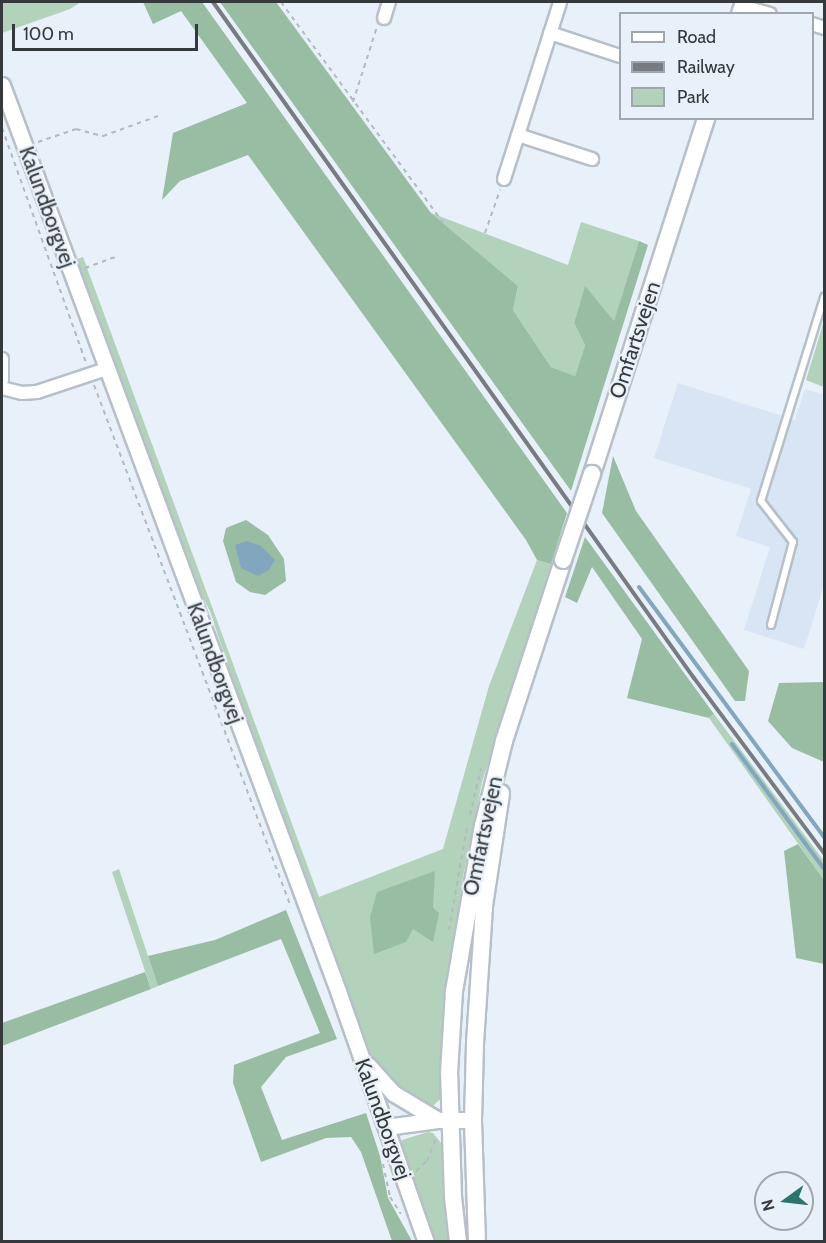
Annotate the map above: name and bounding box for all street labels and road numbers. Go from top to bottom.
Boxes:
street label: Kalundborgvej [13,143,81,271]
street label: Omfartsvejen [604,278,666,402]
street label: Kalundborgvej [181,599,249,727]
street label: Omfartsvejen [458,774,508,898]
street label: Kalundborgvej [349,1055,417,1183]

